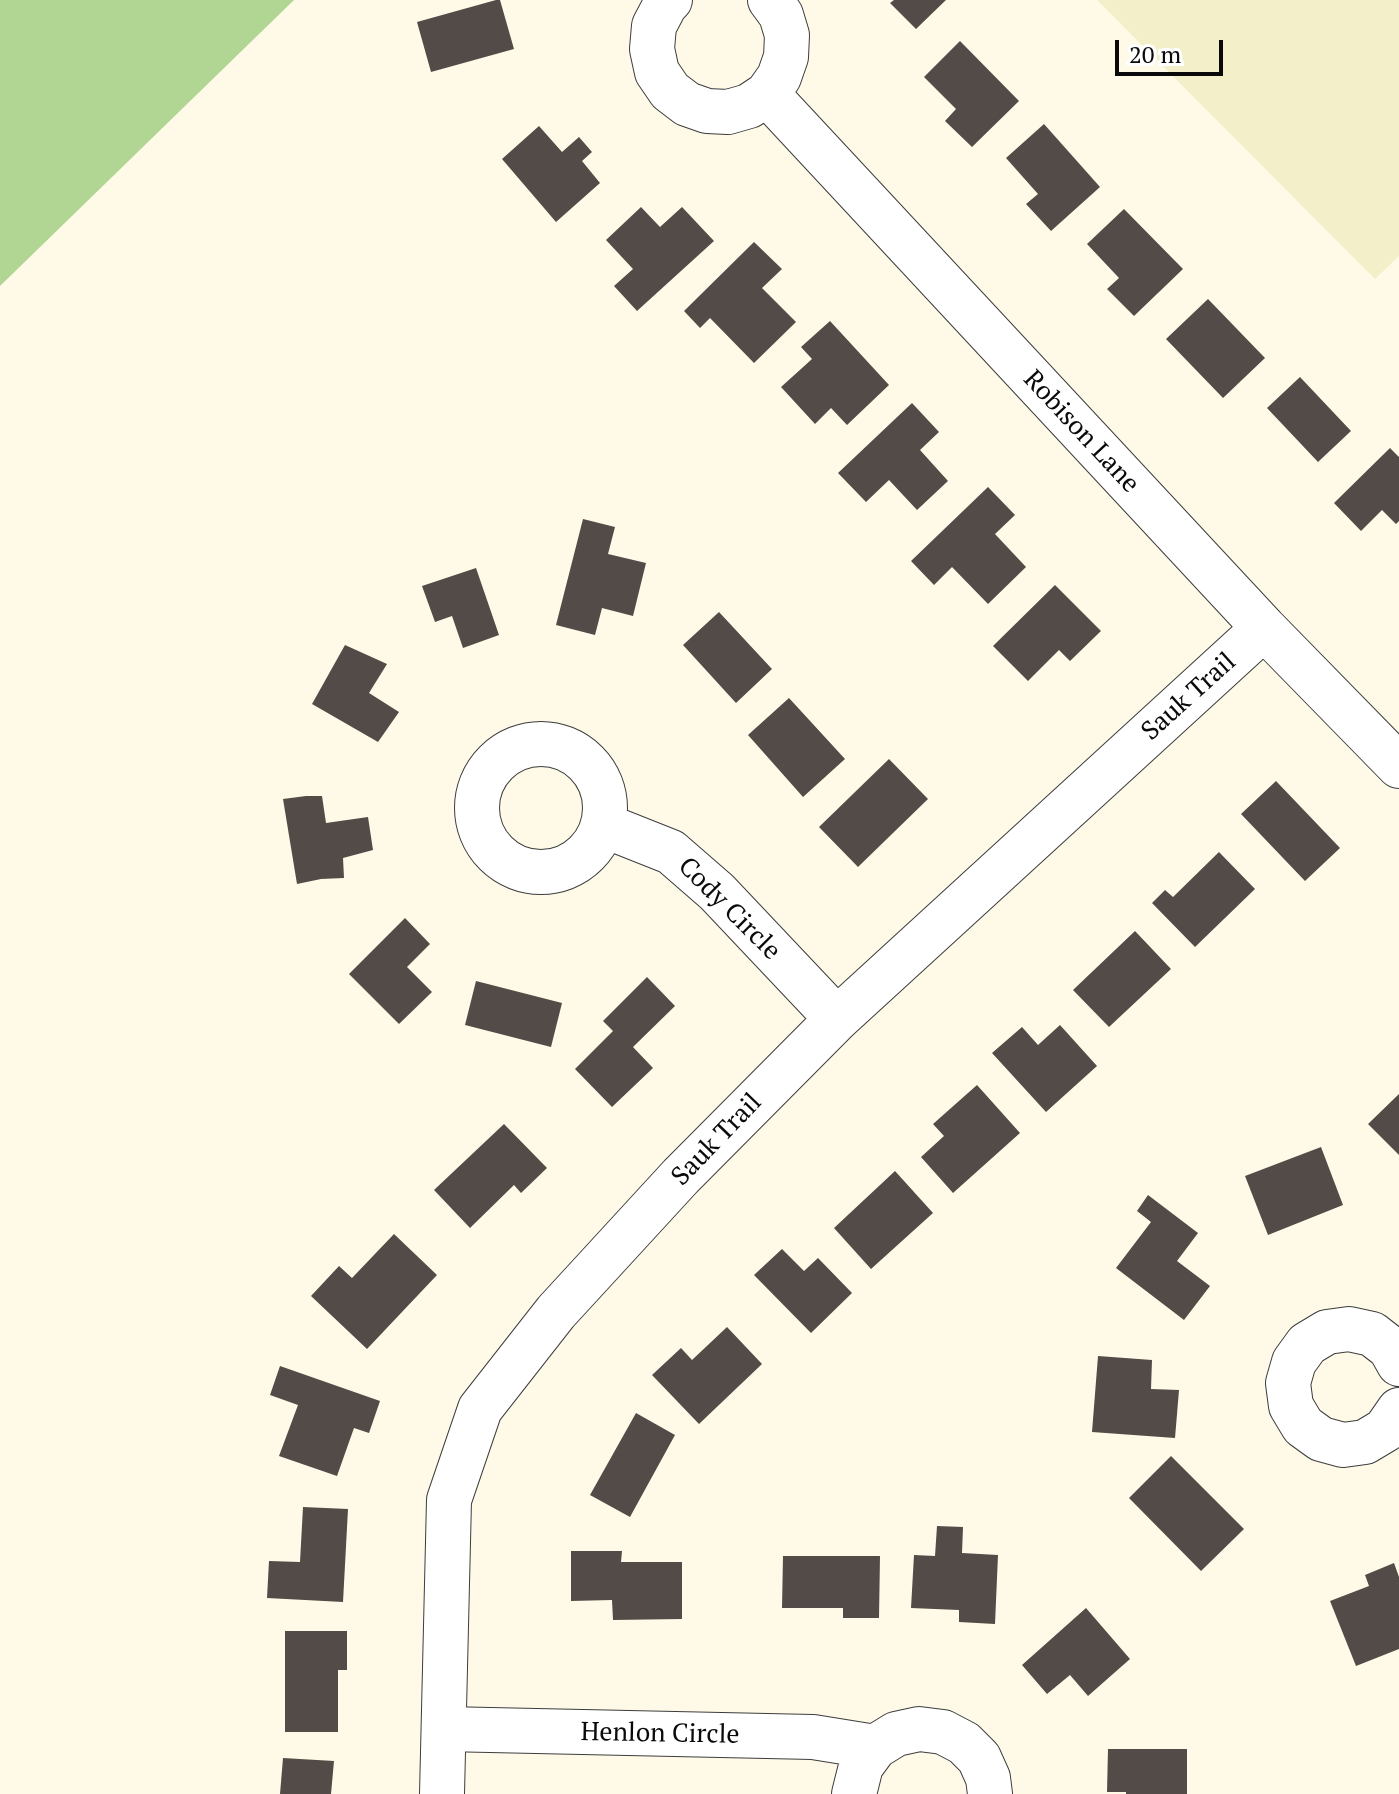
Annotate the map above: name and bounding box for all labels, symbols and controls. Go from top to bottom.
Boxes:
scale bar [1119,24,1227,74]
text: 20 m [1129,38,1181,70]
street label: Robison Lane [1016,364,1146,500]
street label: Sauk Trail [1136,647,1242,747]
street label: Cody Circle [671,851,787,967]
street label: Sauk Trail [666,1088,768,1192]
street label: Henlon Circle [580,1717,740,1751]

